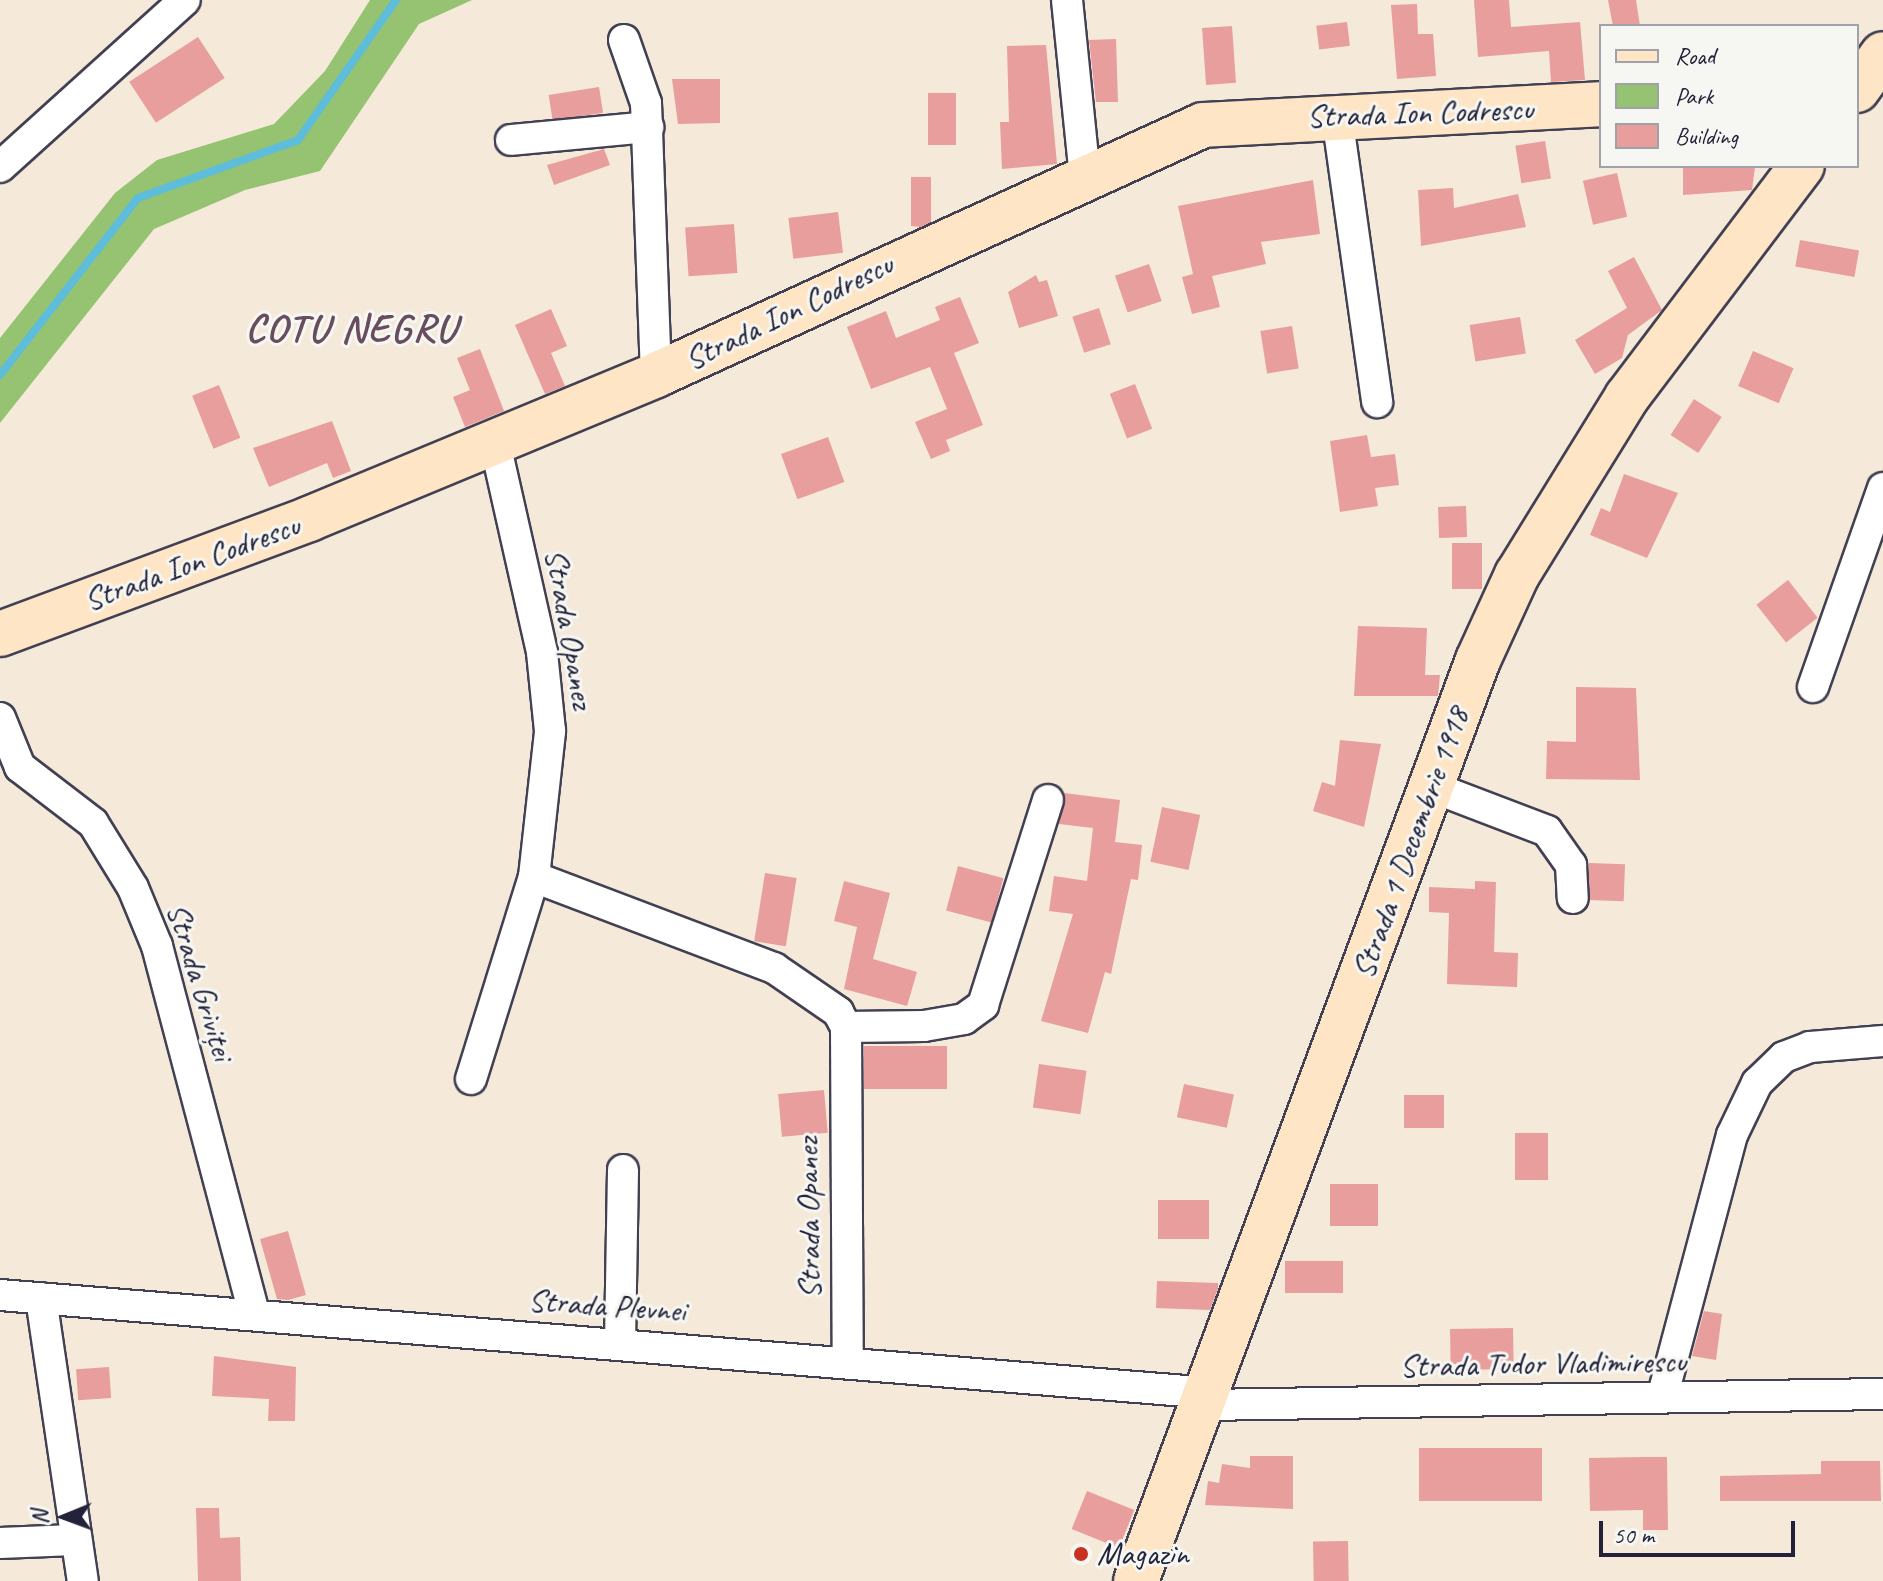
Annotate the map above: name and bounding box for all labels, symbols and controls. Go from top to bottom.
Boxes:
legend [1599,24,1859,168]
text: Road [1675,41,1715,71]
text: Park [1675,81,1713,111]
street label: Strada Ion Codrescu [1306,90,1534,136]
text: Building [1675,121,1738,151]
street label: Strada Ion Codrescu [679,245,899,379]
district label: COTU NEGRU [245,304,457,352]
street label: Strada Ion Codrescu [79,506,305,620]
street label: Strada Opanez [536,546,602,712]
street label: Strada 1 Decembrie 1918 [1344,702,1478,984]
street label: Strada Griviței [158,899,242,1065]
street label: Strada Opanez [788,1136,830,1300]
street label: Strada Plevnei [527,1281,687,1331]
street label: Strada Tudor Vladimirescu [1400,1342,1686,1386]
north arrow [24,1477,104,1557]
scale bar [1603,1505,1799,1555]
text: N [26,1510,54,1524]
text: 50 m [1613,1520,1654,1550]
place label: Magazin [1097,1535,1189,1573]
marker: Magazin [1072,1545,1090,1563]

